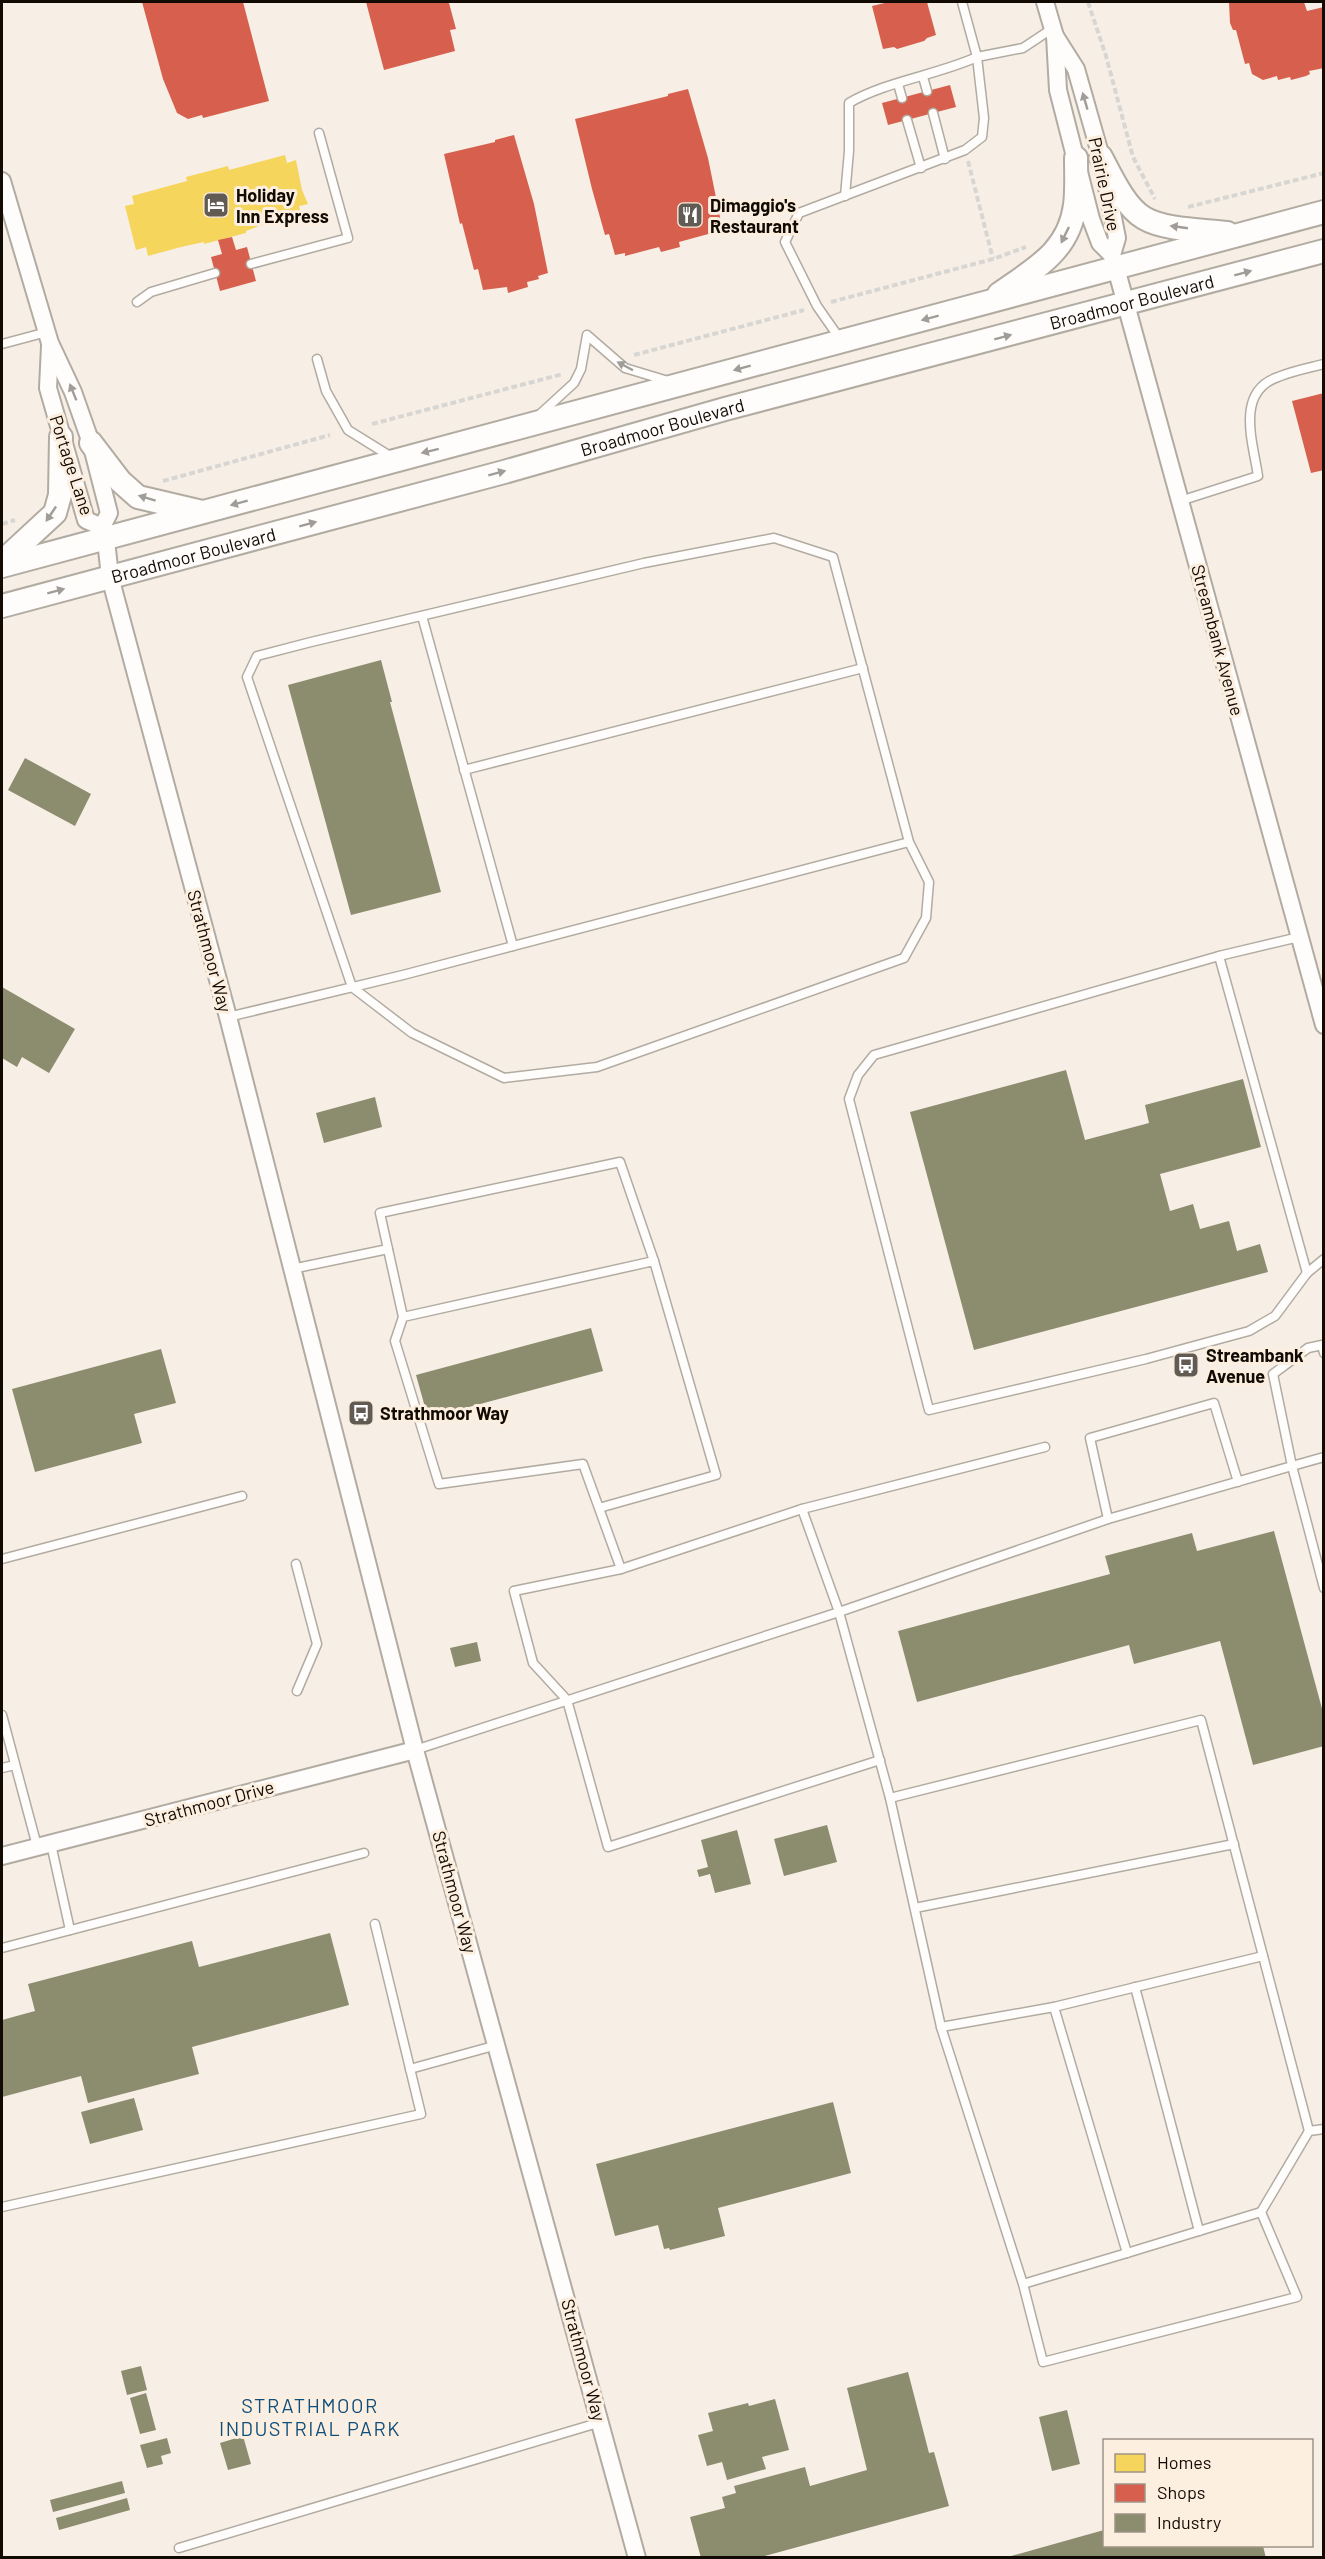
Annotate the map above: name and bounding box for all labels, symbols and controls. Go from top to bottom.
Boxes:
one-way arrow [1080,92,1089,110]
street label: Prairie Drive [1084,135,1126,233]
place label: Holiday Inn Express [236,184,329,227]
hotel icon: Holiday Inn Express [201,190,231,220]
place label: Dimaggio's Restaurant [710,194,799,237]
restaurant icon: Dimaggio's Restaurant [675,200,705,230]
one-way arrow [1169,223,1188,232]
one-way arrow [1060,226,1070,244]
one-way arrow [1235,268,1253,277]
street label: Broadmoor Boulevard [1047,269,1216,334]
one-way arrow [921,313,939,323]
one-way arrow [994,332,1012,342]
one-way arrow [616,361,633,371]
one-way arrow [733,364,751,373]
one-way arrow [68,383,77,401]
street label: Broadmoor Boulevard [578,393,746,461]
street label: Portage Lane [45,412,99,518]
one-way arrow [421,447,439,456]
one-way arrow [487,468,506,478]
one-way arrow [138,493,156,502]
one-way arrow [229,499,247,508]
one-way arrow [46,505,57,522]
one-way arrow [299,519,317,528]
street label: Broadmoor Boulevard [109,522,278,587]
street label: Streambank Avenue [1187,562,1249,718]
one-way arrow [46,586,65,596]
street label: Strathmoor Way [183,887,237,1015]
place label: Streambank Avenue [1206,1344,1304,1387]
bus stop icon: Streambank Avenue [1171,1350,1201,1380]
bus stop icon: Strathmoor Way [346,1398,376,1428]
place label: Strathmoor Way [380,1402,509,1424]
street label: Strathmoor Drive [142,1775,276,1831]
street label: Strathmoor Way [428,1828,482,1956]
street label: Strathmoor Way [557,2296,611,2424]
district label: STRATHMOOR INDUSTRIAL PARK [219,2393,401,2440]
legend [1103,2439,1313,2547]
text: Homes [1157,2451,1211,2473]
text: Shops [1157,2481,1206,2503]
text: Industry [1157,2511,1221,2533]

